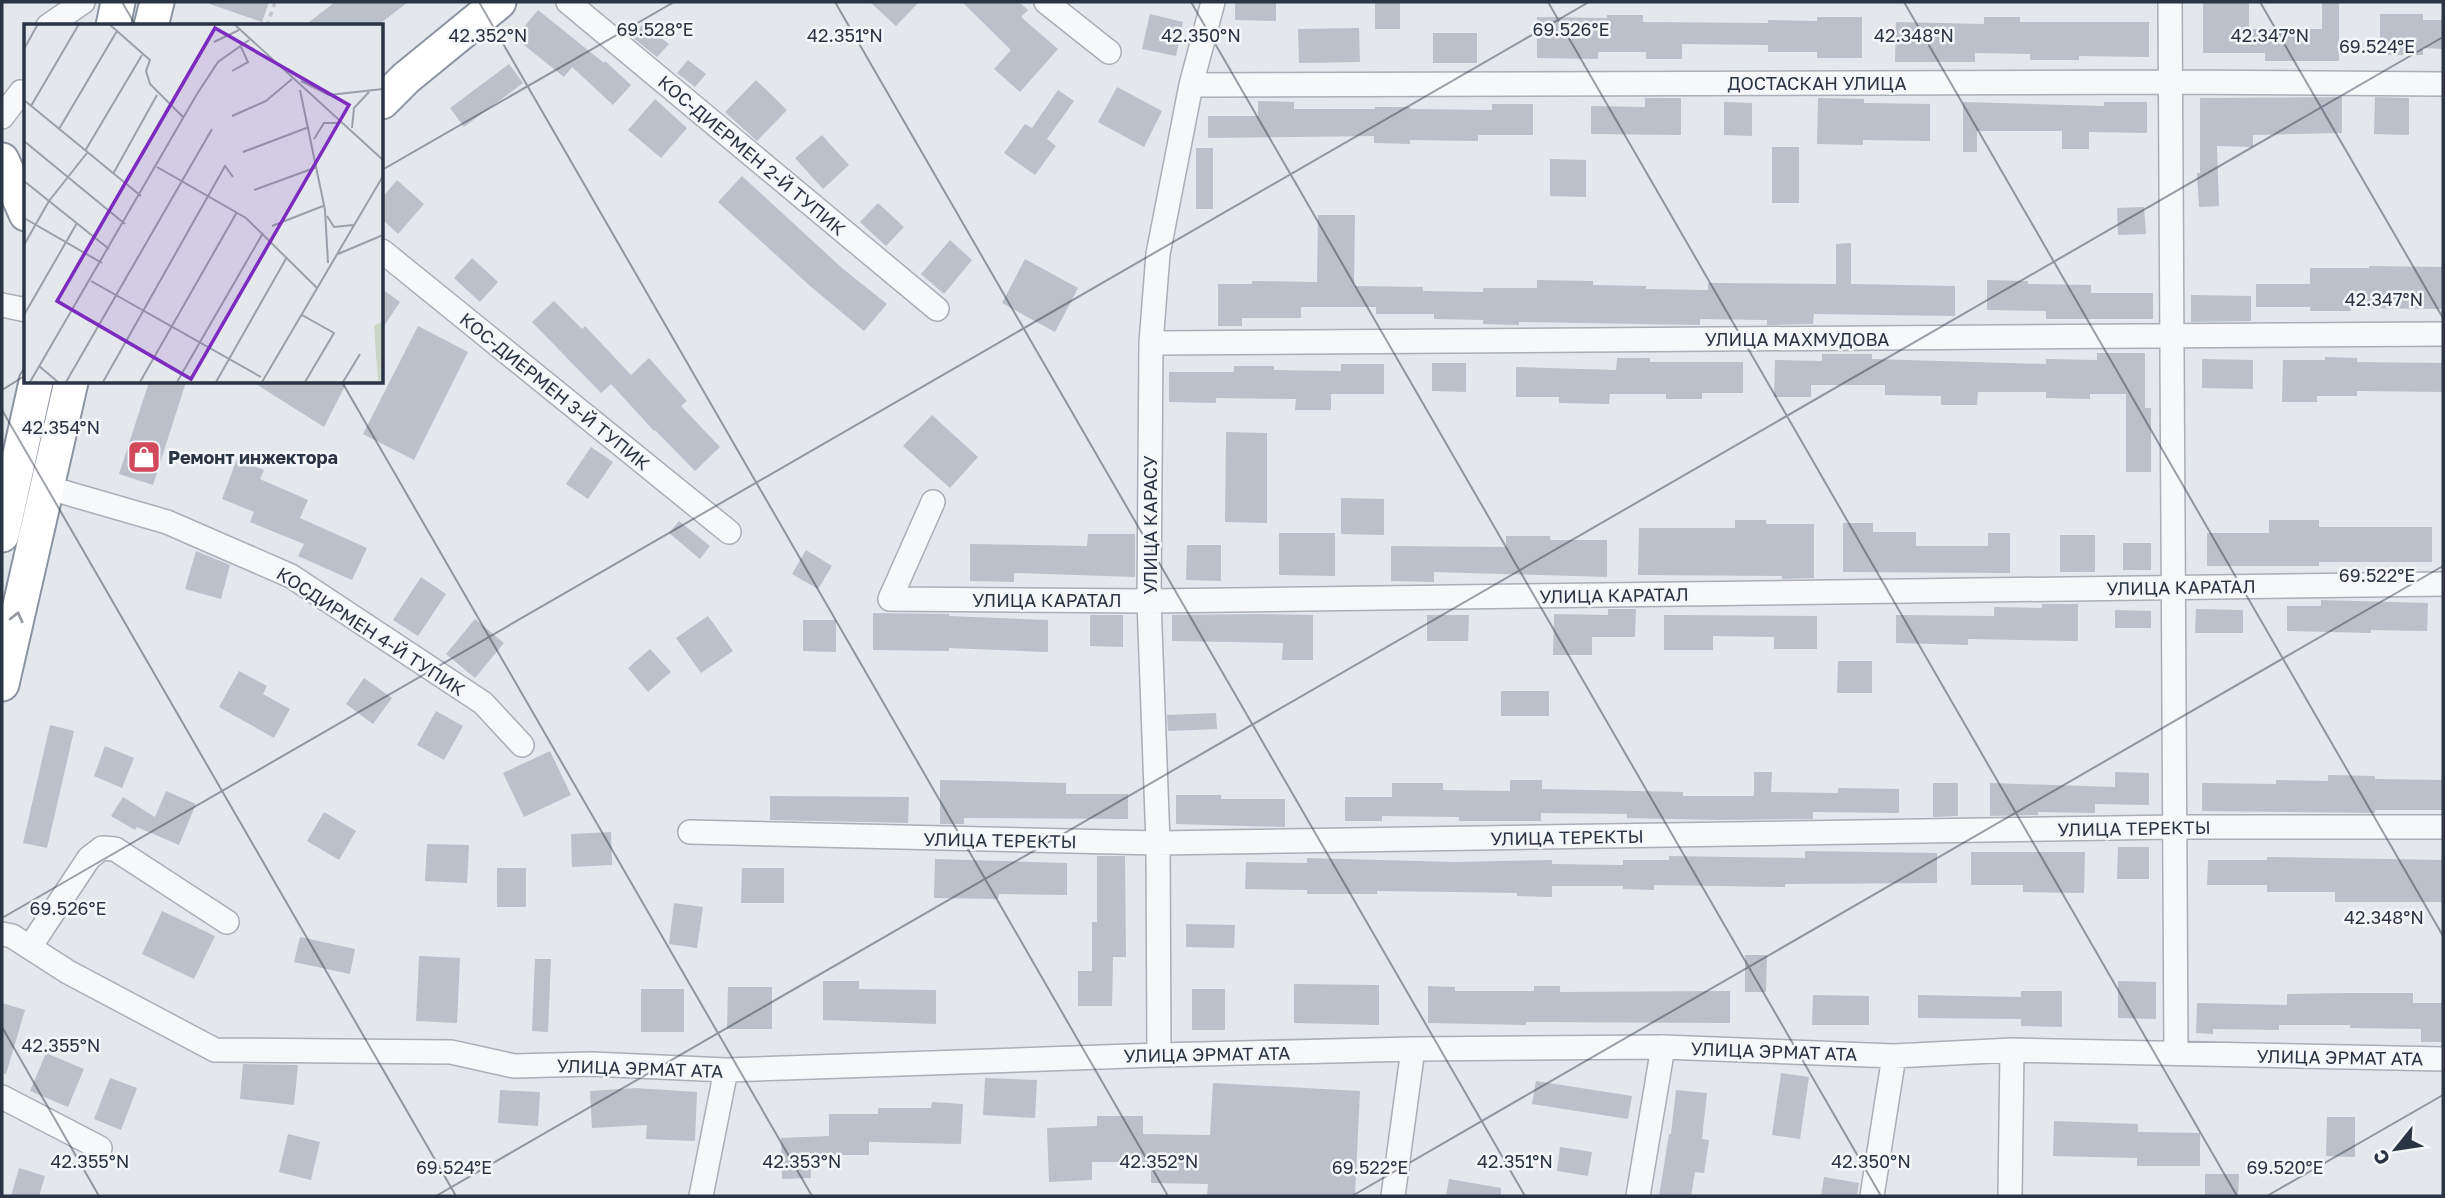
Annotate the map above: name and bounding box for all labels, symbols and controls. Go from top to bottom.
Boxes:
text: 69.528°E [616,18,694,40]
text: 69.526°E [1533,18,1609,40]
inset map [24,24,383,383]
text: 42.352°N [449,24,527,46]
text: 42.351°N [807,24,883,46]
text: 42.350°N [1161,24,1241,46]
text: 42.348°N [1874,24,1954,46]
text: 42.347°N [2231,24,2309,46]
text: 69.524°E [2339,35,2415,57]
street label: КОС-ДИЕРМЕН 2-Й ТУПИК [654,70,850,240]
street label: ДОСТАСКАН УЛИЦА [1728,72,1906,94]
text: 42.347°N [2345,288,2423,310]
street label: КОС-ДИЕРМЕН 3-Й ТУПИК [456,308,655,475]
street label: УЛИЦА МАХМУДОВА [1705,328,1889,350]
text: 42.354°N [22,416,100,438]
shop icon: Ремонт инжектора [125,438,163,476]
place label: Ремонт инжектора [168,446,338,468]
street label: УЛИЦА КАРАСУ [1139,455,1161,595]
street label: КОСДИРМЕН 4-Й ТУПИК [273,562,470,700]
text: 69.522°E [2339,564,2415,586]
street label: УЛИЦА КАРАТАЛ [2106,575,2256,599]
street label: УЛИЦА КАРАТАЛ [1539,583,1689,607]
street label: УЛИЦА КАРАТАЛ [972,589,1122,611]
one-way arrow [8,611,23,623]
street label: УЛИЦА ТЕРЕКТЫ [2057,816,2211,840]
street label: УЛИЦА ТЕРЕКТЫ [1490,825,1644,849]
street label: УЛИЦА ТЕРЕКТЫ [923,828,1077,852]
text: 69.526°E [30,897,106,919]
text: 42.348°N [2344,906,2424,928]
text: 42.355°N [22,1034,100,1056]
street label: УЛИЦА ЭРМАТ АТА [1690,1037,1858,1065]
street label: УЛИЦА ЭРМАТ АТА [1124,1042,1290,1066]
street label: УЛИЦА ЭРМАТ АТА [2257,1045,2423,1069]
street label: УЛИЦА ЭРМАТ АТА [556,1054,724,1082]
north arrow [2361,1114,2431,1184]
text: С [2368,1146,2394,1169]
text: 42.355°N [51,1150,129,1172]
text: 42.353°N [762,1150,842,1172]
text: 42.352°N [1120,1150,1198,1172]
text: 42.351°N [1477,1150,1553,1172]
text: 42.350°N [1831,1150,1911,1172]
text: 69.524°E [416,1156,492,1178]
text: 69.522°E [1332,1156,1408,1178]
text: 69.520°E [2246,1156,2324,1178]

